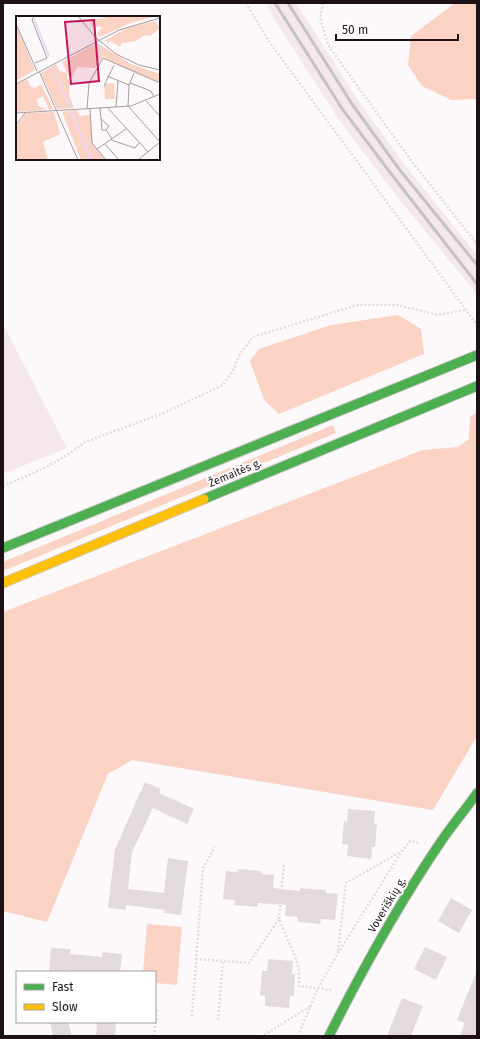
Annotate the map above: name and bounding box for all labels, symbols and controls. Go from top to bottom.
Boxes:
inset map [16,16,160,160]
scale bar [336,16,458,42]
text: 50 m [342,23,368,37]
street label: Žemaitės g. [206,455,264,490]
street label: Voveriškių g. [365,875,409,935]
legend [16,971,156,1023]
text: Fast [52,980,74,994]
text: Slow [52,1000,78,1014]

